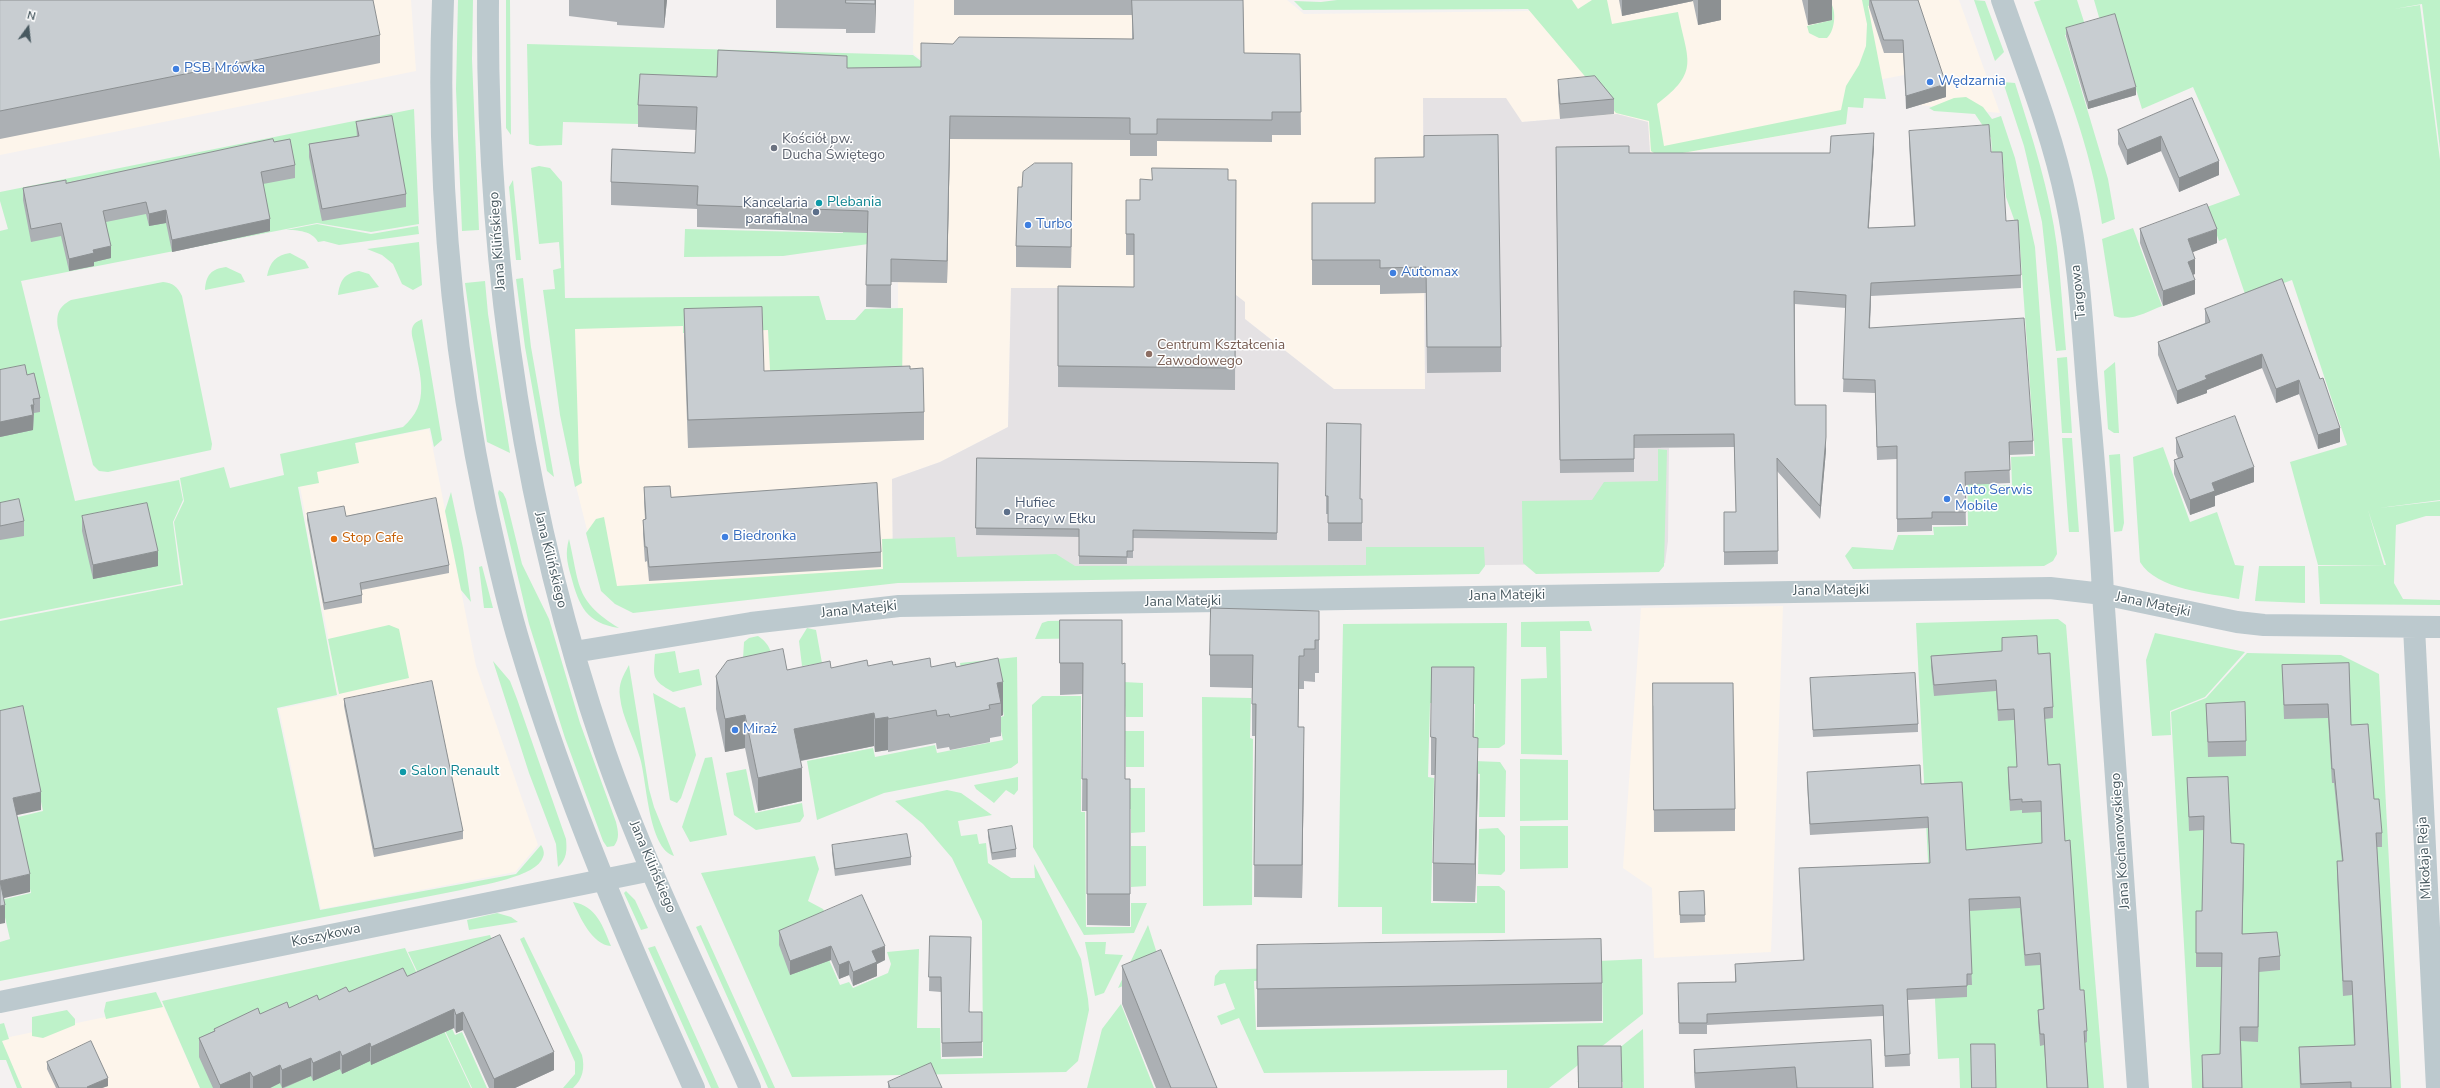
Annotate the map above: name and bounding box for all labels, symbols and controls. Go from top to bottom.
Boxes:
north arrow [8,8,48,48]
text: N [25,8,37,24]
place label: PSB Mrówka [184,61,265,77]
marker: PSB Mrówka [171,64,181,74]
place label: Wędzarnia [1938,74,2006,90]
marker: Wędzarnia [1925,77,1935,87]
place label: Kościół pw. Ducha Świętego [782,132,885,164]
marker: Kościół pw. Ducha Świętego [769,143,779,153]
street label: Jana Kilińskiego [486,191,510,291]
place label: Plebania [827,195,882,211]
place label: Kancelaria parafialna [743,196,808,228]
marker: Plebania [814,198,824,208]
marker: Kancelaria parafialna [811,207,821,217]
place label: Turbo [1036,217,1072,233]
marker: Turbo [1023,220,1033,230]
street label: Targowa [2068,264,2090,320]
place label: Automax [1401,265,1458,281]
marker: Automax [1388,268,1398,278]
place label: Centrum Kształcenia Zawodowego [1157,338,1285,370]
marker: Centrum Kształcenia Zawodowego [1144,349,1154,359]
place label: Auto Serwis Mobile [1955,483,2033,516]
marker: Auto Serwis Mobile [1942,494,1952,504]
place label: Hufiec Pracy w Ełku [1015,496,1096,528]
marker: Hufiec Pracy w Ełku [1002,507,1012,517]
street label: Jana Kilińskiego [530,510,570,610]
place label: Biedronka [733,529,796,545]
place label: Stop Cafe [342,531,403,547]
marker: Biedronka [720,532,730,542]
marker: Stop Cafe [329,534,339,544]
street label: Jana Matejki [1793,582,1869,600]
street label: Jana Matejki [1469,587,1545,605]
street label: Jana Matejki [2114,589,2192,621]
street label: Jana Matejki [1145,593,1221,611]
street label: Jana Matejki [820,598,898,622]
place label: Miraż [743,722,777,738]
marker: Miraż [730,725,740,735]
place label: Salon Renault [411,764,499,780]
marker: Salon Renault [398,767,408,777]
street label: Jana Kochanowskiego [2108,772,2134,910]
street label: Mikołaja Reja [2414,816,2436,900]
street label: Jana Kilińskiego [625,818,679,916]
street label: Koszykowa [290,920,362,952]

